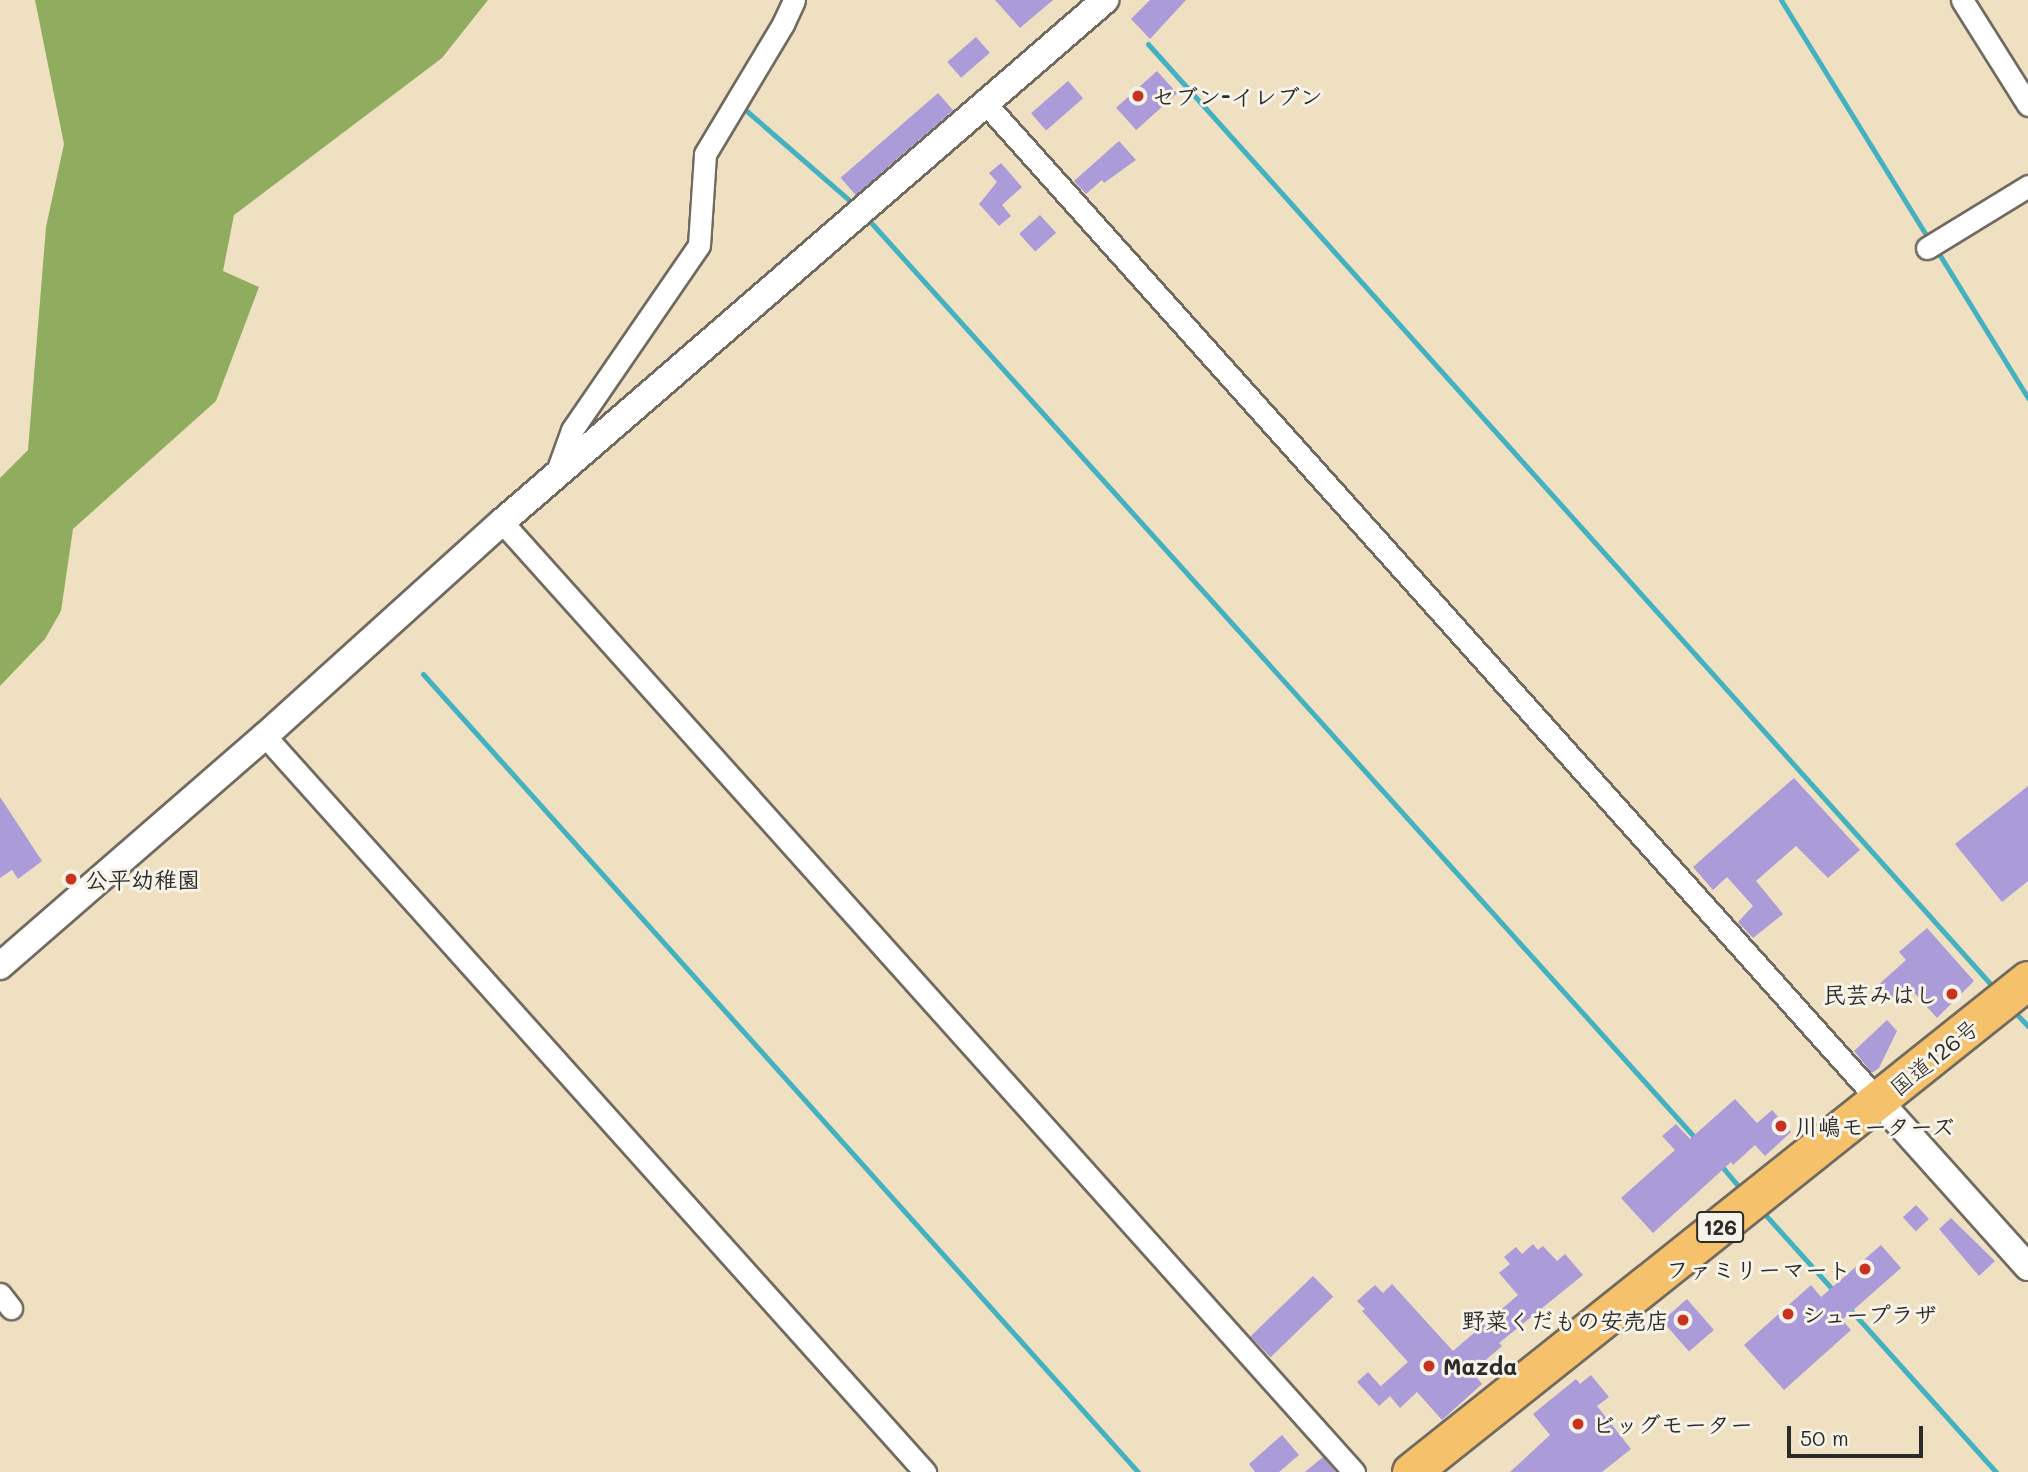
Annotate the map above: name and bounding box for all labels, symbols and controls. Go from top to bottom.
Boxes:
place label: セブン-イレブン [1152,82,1323,110]
marker: セブン-イレブン [1130,88,1146,104]
place label: 公平幼稚園 [85,865,200,893]
marker: 公平幼稚園 [63,871,79,887]
place label: 民芸みはし [1823,980,1938,1008]
marker: 民芸みはし [1944,986,1960,1002]
street label: 国道126号 [1884,1013,1984,1101]
place label: 川嶋モーターズ [1795,1112,1956,1140]
marker: 川嶋モーターズ [1773,1118,1789,1134]
road number: 126 [1696,1210,1744,1244]
place label: ファミリーマート [1667,1255,1851,1283]
marker: ファミリーマート [1857,1261,1873,1277]
place label: シュープラザ [1802,1300,1940,1328]
place label: 野菜くだもの安売店 [1462,1306,1669,1334]
marker: シュープラザ [1780,1306,1796,1322]
marker: 野菜くだもの安売店 [1675,1312,1691,1328]
place label: Mazda [1443,1352,1517,1380]
marker: Mazda [1421,1358,1437,1374]
place label: ビッグモーター [1592,1410,1753,1438]
scale bar [1790,1412,1926,1456]
marker: ビッグモーター [1570,1416,1586,1432]
text: 50 m [1800,1424,1849,1451]

